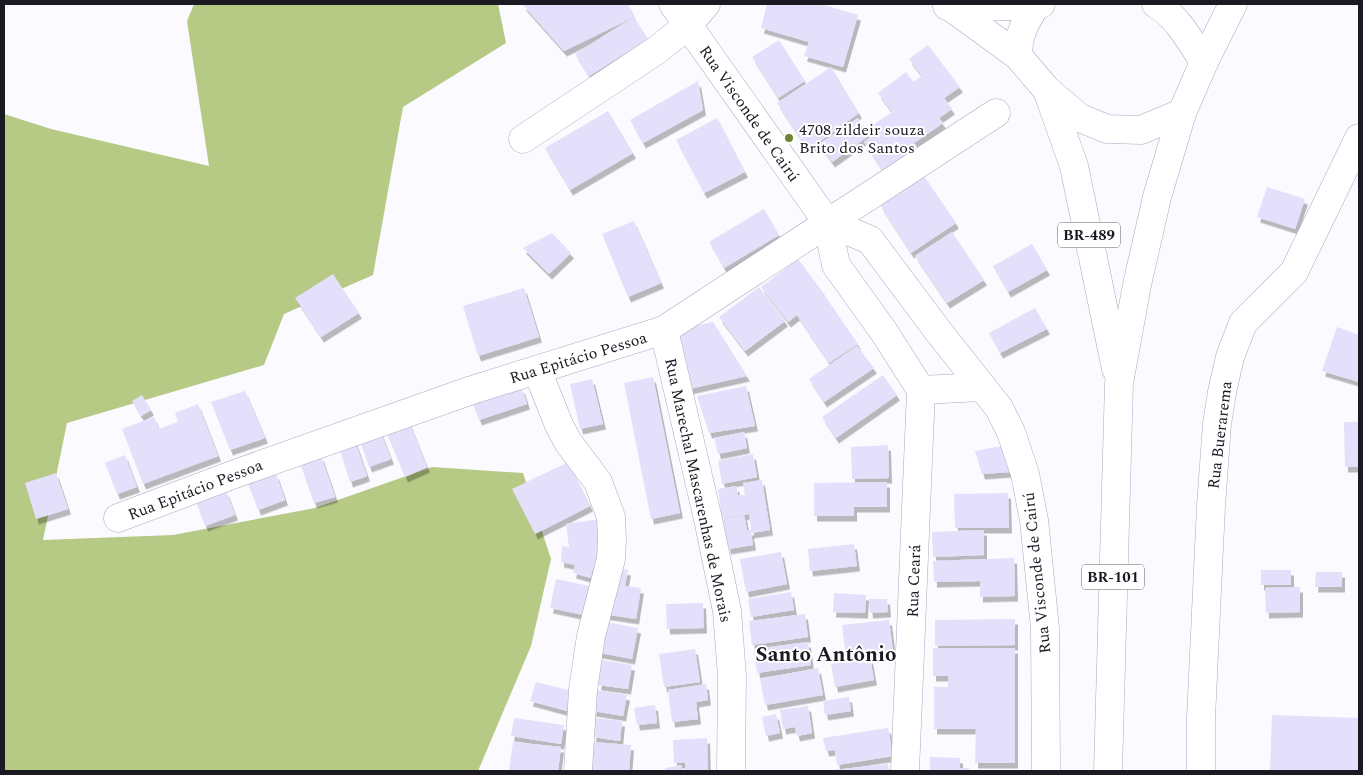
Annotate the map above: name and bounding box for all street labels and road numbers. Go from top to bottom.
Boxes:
street label: Rua Visconde de Cairú [693,40,805,187]
road number: BR-489 [1058,222,1120,248]
street label: Rua Epitácio Pessoa [507,326,650,390]
street label: Rua Marechal Mascarenhas de Morais [658,356,738,625]
street label: Rua Buerarema [1201,380,1239,490]
street label: Rua Epitácio Pessoa [125,453,266,527]
street label: Rua Visconde de Cairú [1017,491,1057,655]
street label: Rua Ceará [901,544,927,618]
road number: BR-101 [1082,564,1144,590]

